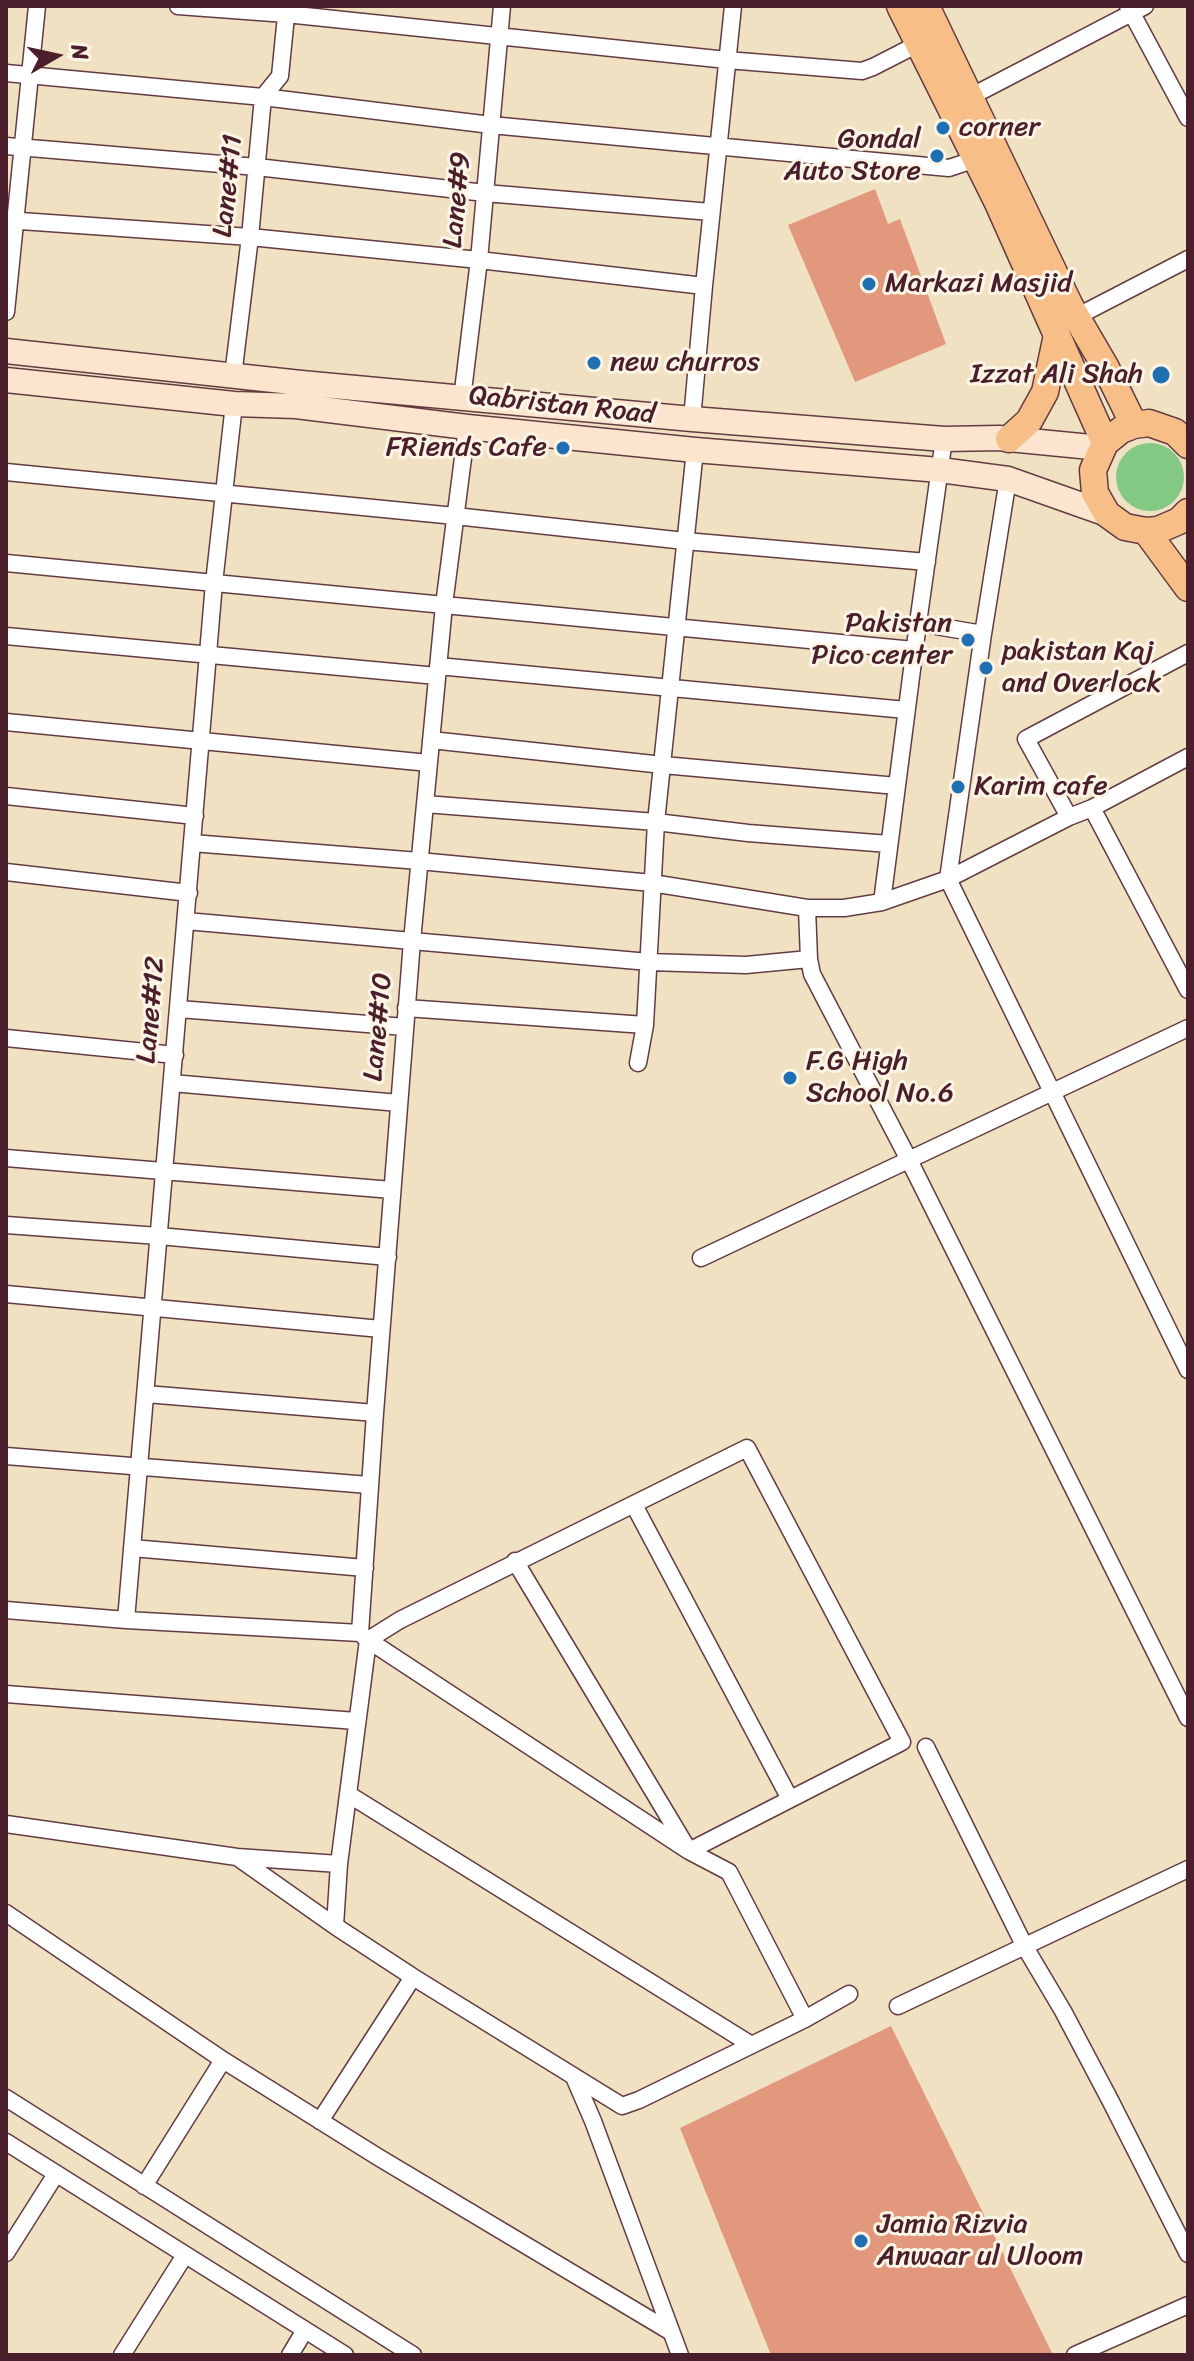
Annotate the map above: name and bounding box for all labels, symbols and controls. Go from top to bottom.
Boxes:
north arrow [16,16,96,96]
text: N [60,42,101,63]
place label: corner [959,111,1040,145]
marker: corner [934,119,952,137]
place label: Gondal Auto Store [784,123,921,189]
street label: Lane#11 [207,133,251,239]
marker: Gondal Auto Store [928,147,946,165]
street label: Lane#9 [437,150,479,250]
place label: Markazi Masjid [885,267,1072,301]
marker: Markazi Masjid [860,275,878,293]
place label: new churros [610,346,760,380]
marker: new churros [585,354,603,372]
place label: Izzat Ali Shah [970,358,1143,392]
marker: Izzat Ali Shah [1150,364,1172,386]
street label: Qabristan Road [467,380,657,432]
place label: FRiends Cafe [386,431,547,465]
marker: FRiends Cafe [554,439,572,457]
place label: Pakistan Pico center [811,607,952,673]
marker: Pakistan Pico center [959,631,977,649]
place label: pakistan Kaj and Overlock [1002,635,1161,701]
marker: pakistan Kaj and Overlock [977,659,995,677]
place label: Karim cafe [974,770,1108,804]
marker: Karim cafe [949,778,967,796]
street label: Lane#12 [131,955,173,1065]
street label: Lane#10 [358,971,400,1083]
place label: F.G High School No.6 [806,1045,954,1111]
marker: F.G High School No.6 [781,1069,799,1087]
place label: Jamia Rizvia Anwaar ul Uloom [877,2208,1083,2274]
marker: Jamia Rizvia Anwaar ul Uloom [852,2232,870,2250]

